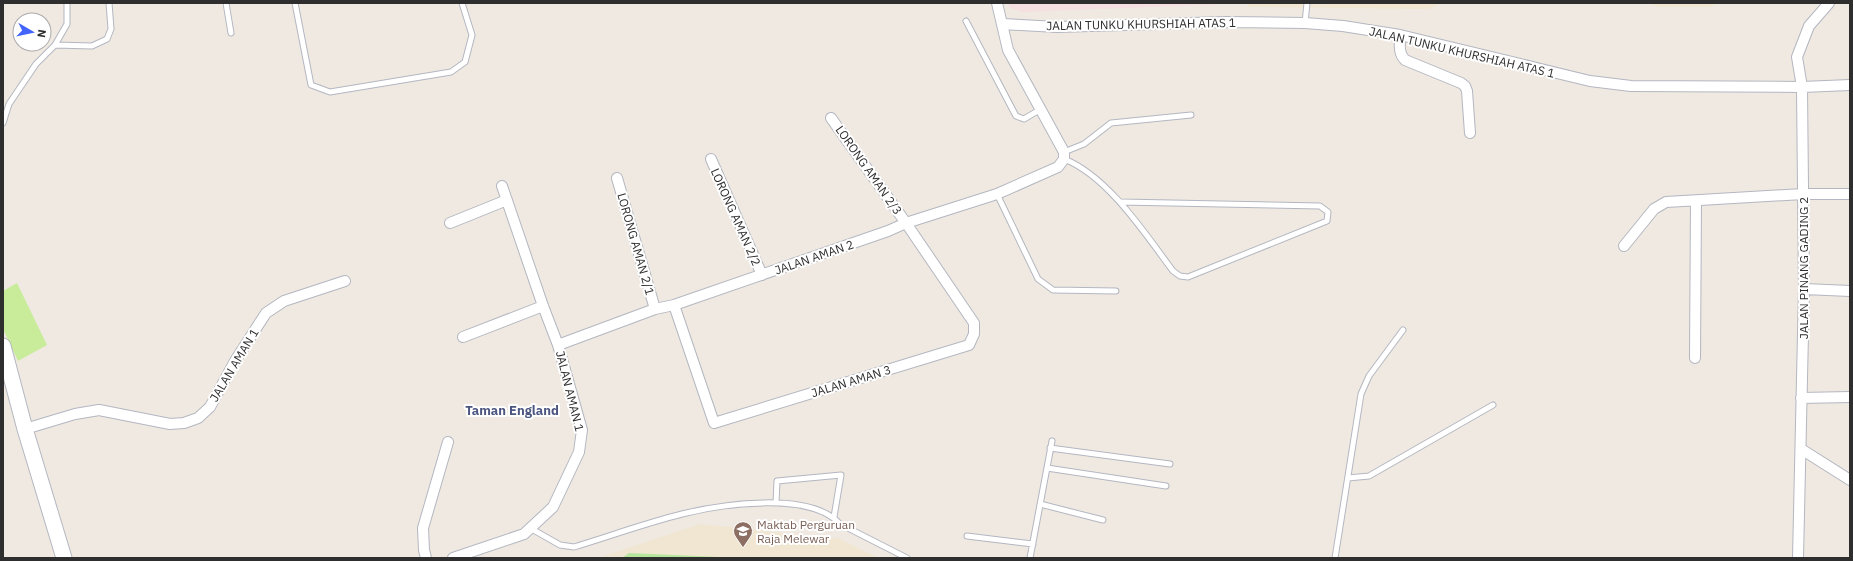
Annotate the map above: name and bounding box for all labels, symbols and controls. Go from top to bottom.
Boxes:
north arrow [12,12,52,52]
street label: JALAN TUNKU KHURSHIAH ATAS 1 [1046,15,1236,33]
street label: JALAN TUNKU KHURSHIAH ATAS 1 [1368,23,1556,81]
text: N [34,29,49,39]
street label: LORONG AMAN 2/3 [833,123,905,217]
street label: LORONG AMAN 2/2 [708,166,764,268]
street label: LORONG AMAN 2/1 [614,191,658,297]
street label: JALAN PINANG GADING 2 [1796,197,1811,339]
street label: JALAN AMAN 2 [772,236,856,278]
street label: JALAN AMAN 1 [206,326,262,404]
street label: JALAN AMAN 1 [553,349,587,433]
street label: JALAN AMAN 3 [809,362,893,400]
district label: Taman England [465,402,559,419]
place label: Maktab Perguruan Raja Melewar [757,517,855,546]
school or university icon: Maktab Perguruan Raja Melewar [732,520,754,548]

